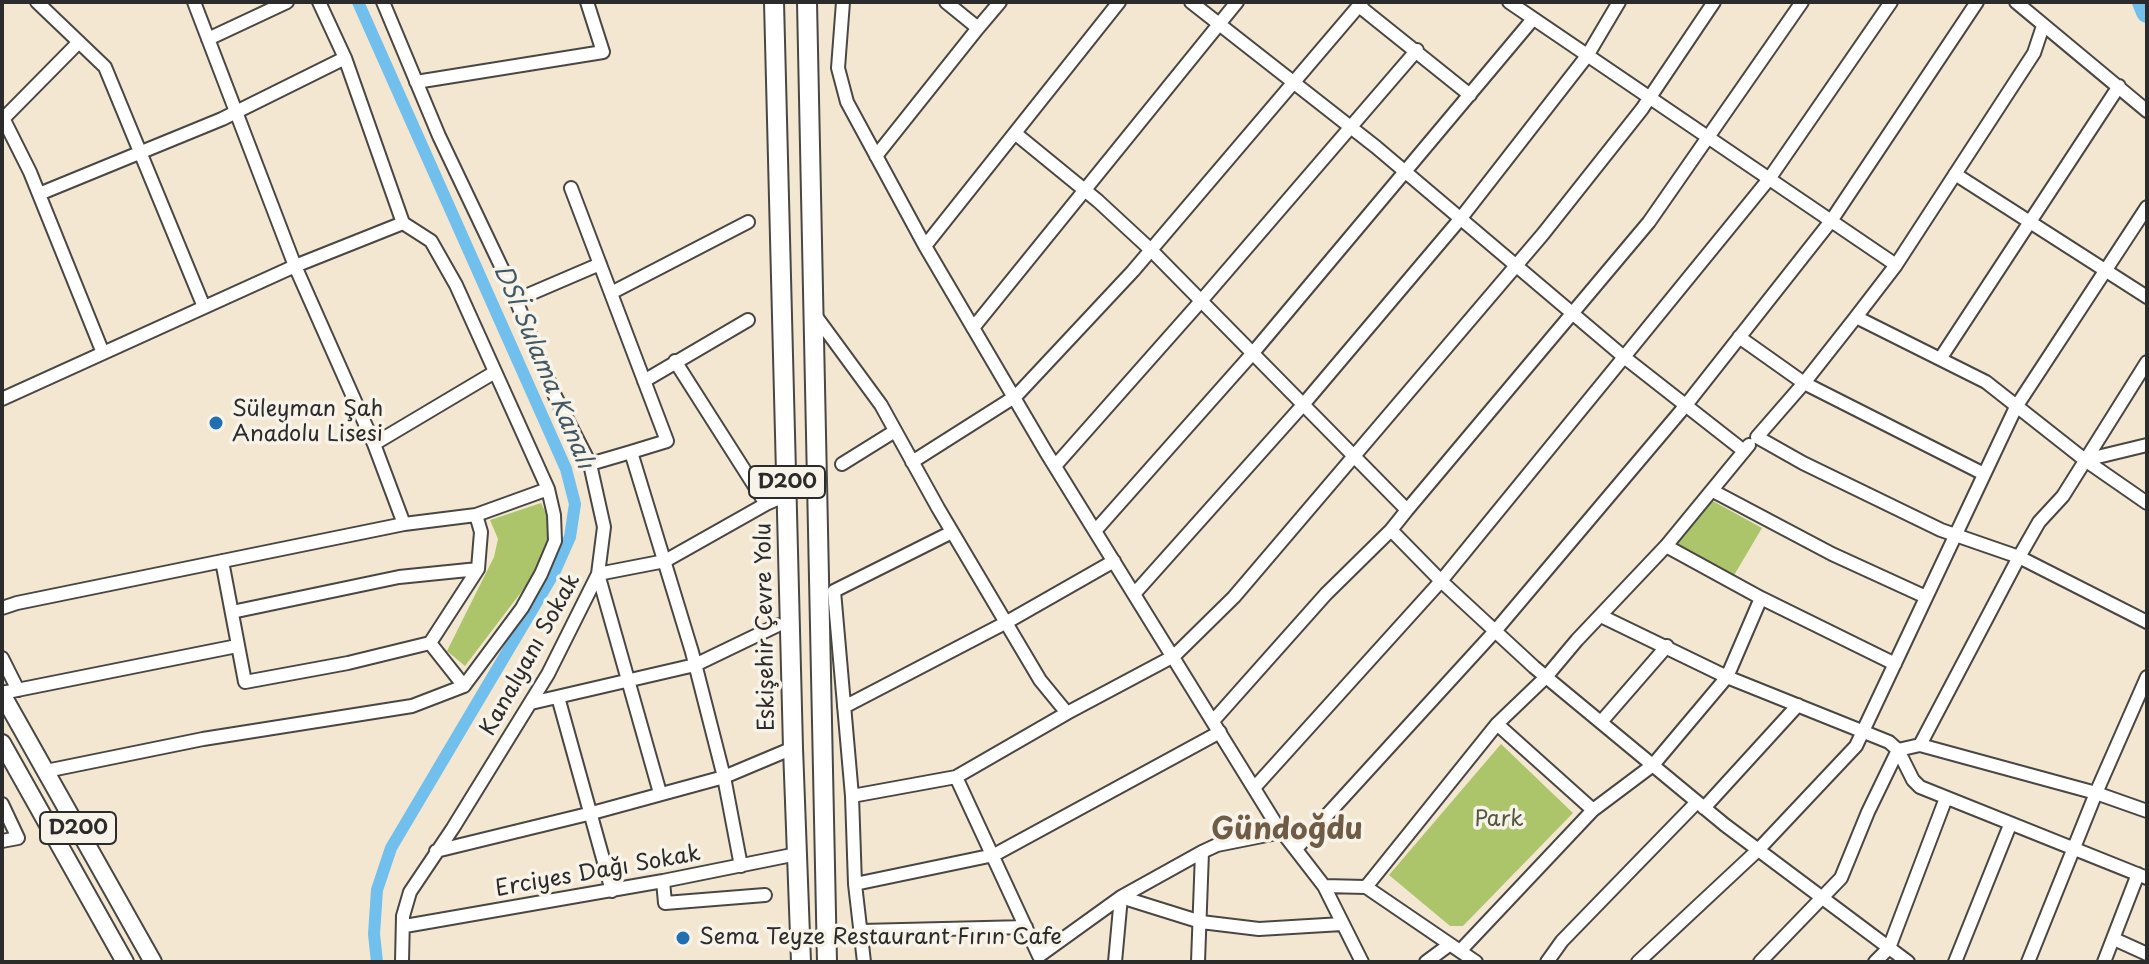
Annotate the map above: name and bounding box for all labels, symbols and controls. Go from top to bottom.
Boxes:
water label: DSİ Sulama Kanalı [487,261,599,473]
place label: Süleyman Şah Anadolu Lisesi [232,397,383,448]
marker: Süleyman Şah Anadolu Lisesi [207,414,225,432]
road number: D200 [749,466,825,498]
street label: Eskişehir Çevre Yolu [751,523,781,731]
street label: Kanalyanı Sokak [476,569,586,741]
park label: Park [1474,807,1524,833]
road number: D200 [40,812,116,844]
district label: Gündoğdu [1211,813,1363,849]
street label: Erciyes Dağı Sokak [493,841,703,903]
place label: Sema Teyze Restaurant Fırın Cafe [699,925,1062,951]
marker: Sema Teyze Restaurant Fırın Cafe [674,929,692,947]

